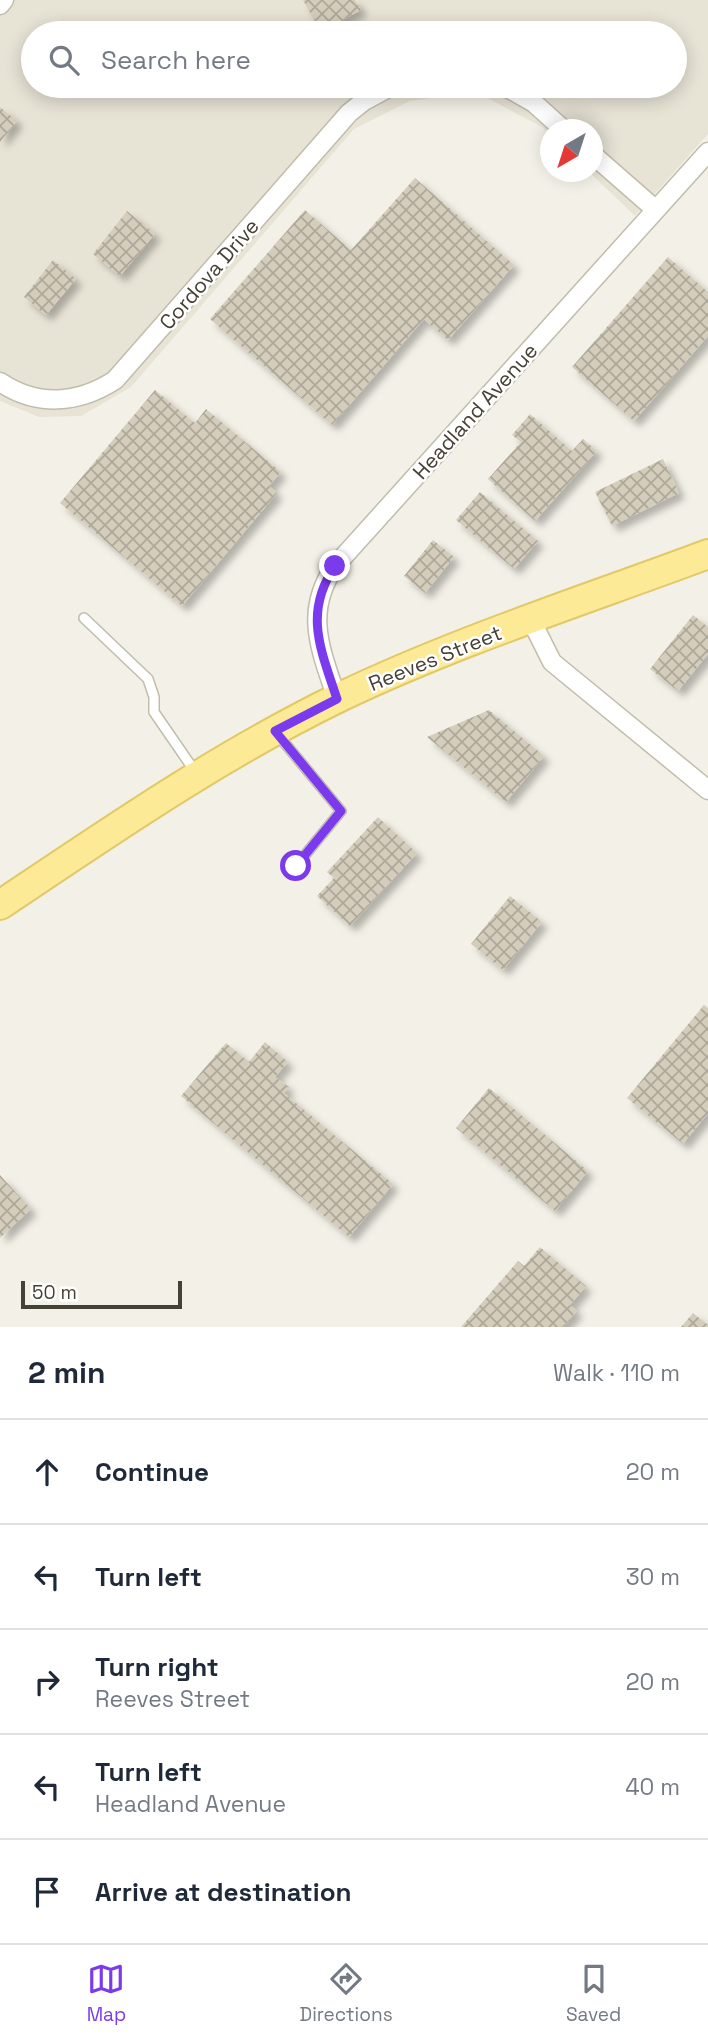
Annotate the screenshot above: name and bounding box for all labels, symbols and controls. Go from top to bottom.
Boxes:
search box [21,21,687,98]
icon: search [45,41,83,79]
text: Search here [101,43,251,77]
north arrow [540,119,603,182]
street label: Cordova Drive [153,213,265,335]
street label: Headland Avenue [407,337,543,485]
route end [319,550,350,581]
street label: Reeves Street [364,619,506,697]
route start [280,850,311,881]
scale bar [21,1278,182,1310]
text: 50 m [32,1280,77,1305]
text: 2 min [28,1353,106,1392]
text: Walk · 110 m [553,1358,680,1388]
icon: ahead [28,1453,66,1491]
text: Continue [95,1455,209,1489]
text: 20 m [626,1457,680,1487]
icon: left [28,1558,66,1596]
text: Turn left [95,1560,202,1594]
text: 30 m [626,1562,680,1592]
text: Turn right [95,1650,219,1684]
icon: right [28,1663,66,1701]
text: 20 m [626,1667,680,1697]
text: Reeves Street [95,1684,250,1714]
text: Turn left [95,1755,202,1789]
icon: left [28,1768,66,1806]
text: 40 m [625,1772,680,1802]
text: Headland Avenue [95,1789,286,1819]
icon: arrive [28,1873,66,1911]
text: Arrive at destination [95,1875,352,1909]
tab: Map [87,1960,126,2027]
tab: Directions [300,1960,393,2027]
tab: Saved [566,1960,621,2027]

